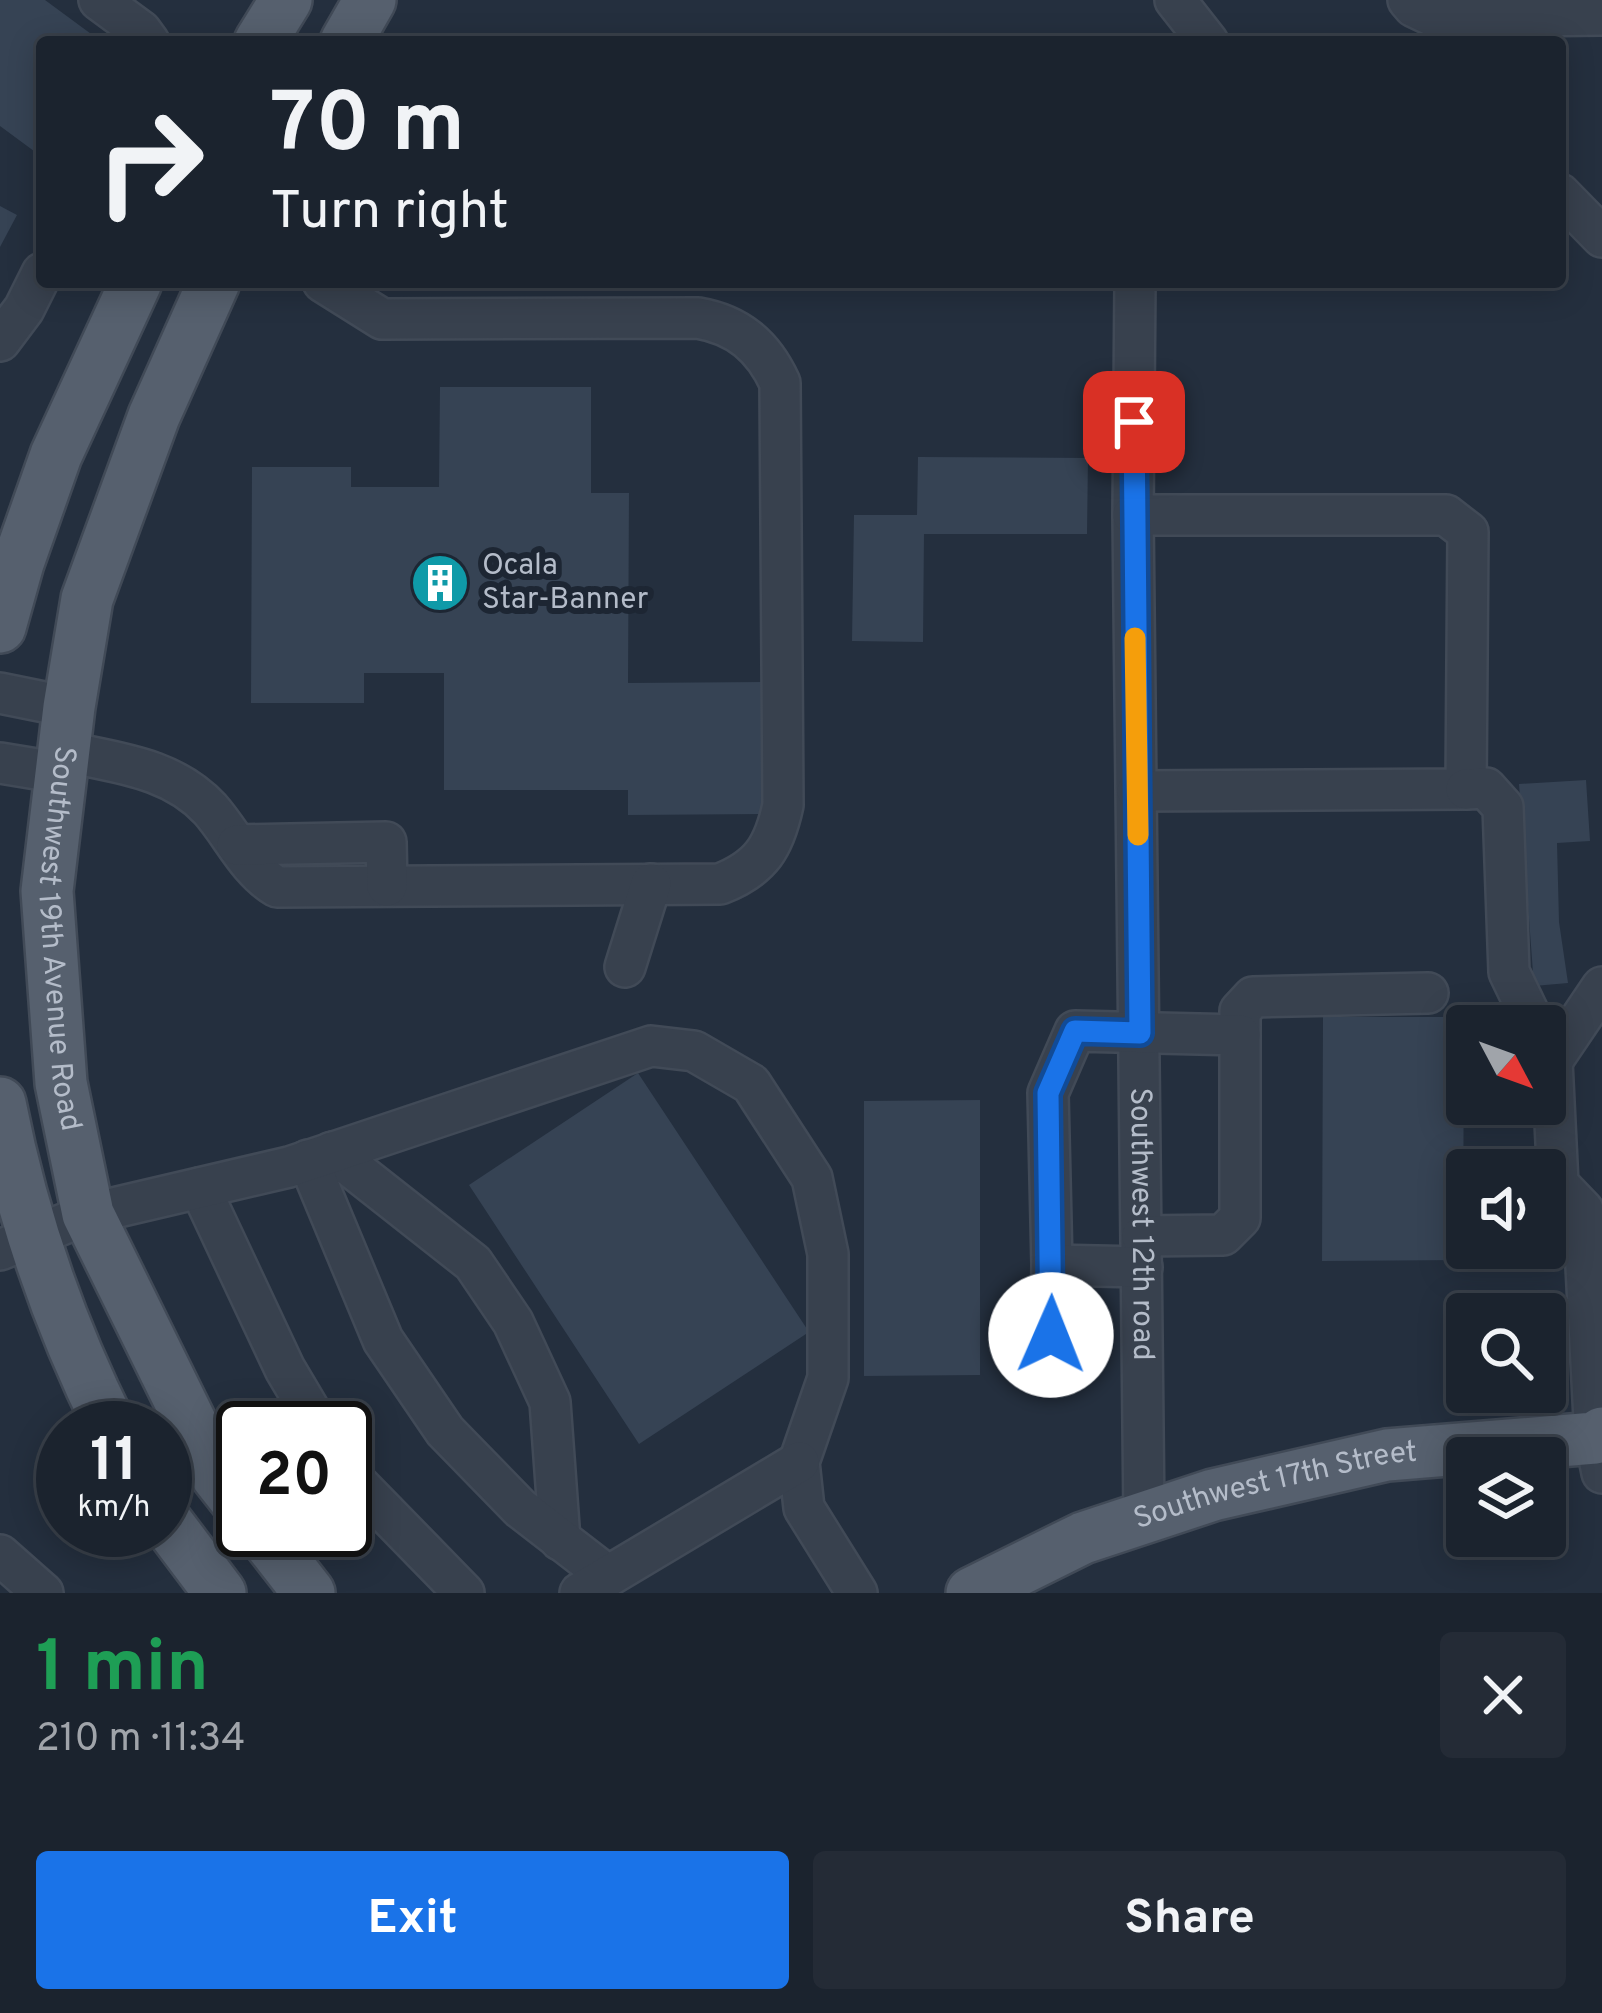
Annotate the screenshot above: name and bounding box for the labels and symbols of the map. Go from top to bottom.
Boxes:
pin [1083,371,1185,473]
place label: Ocala Star-Banner [482,548,649,619]
building icon: Ocala Star-Banner [409,552,471,614]
street label: Southwest 19th Avenue Road [28,744,89,1134]
north arrow [1446,1005,1566,1125]
street label: Southwest 12th road [1121,1087,1161,1361]
position arrow [988,1272,1114,1398]
speed limit sign: 20 [216,1401,372,1557]
street label: Southwest 17th Street [1129,1434,1418,1538]

